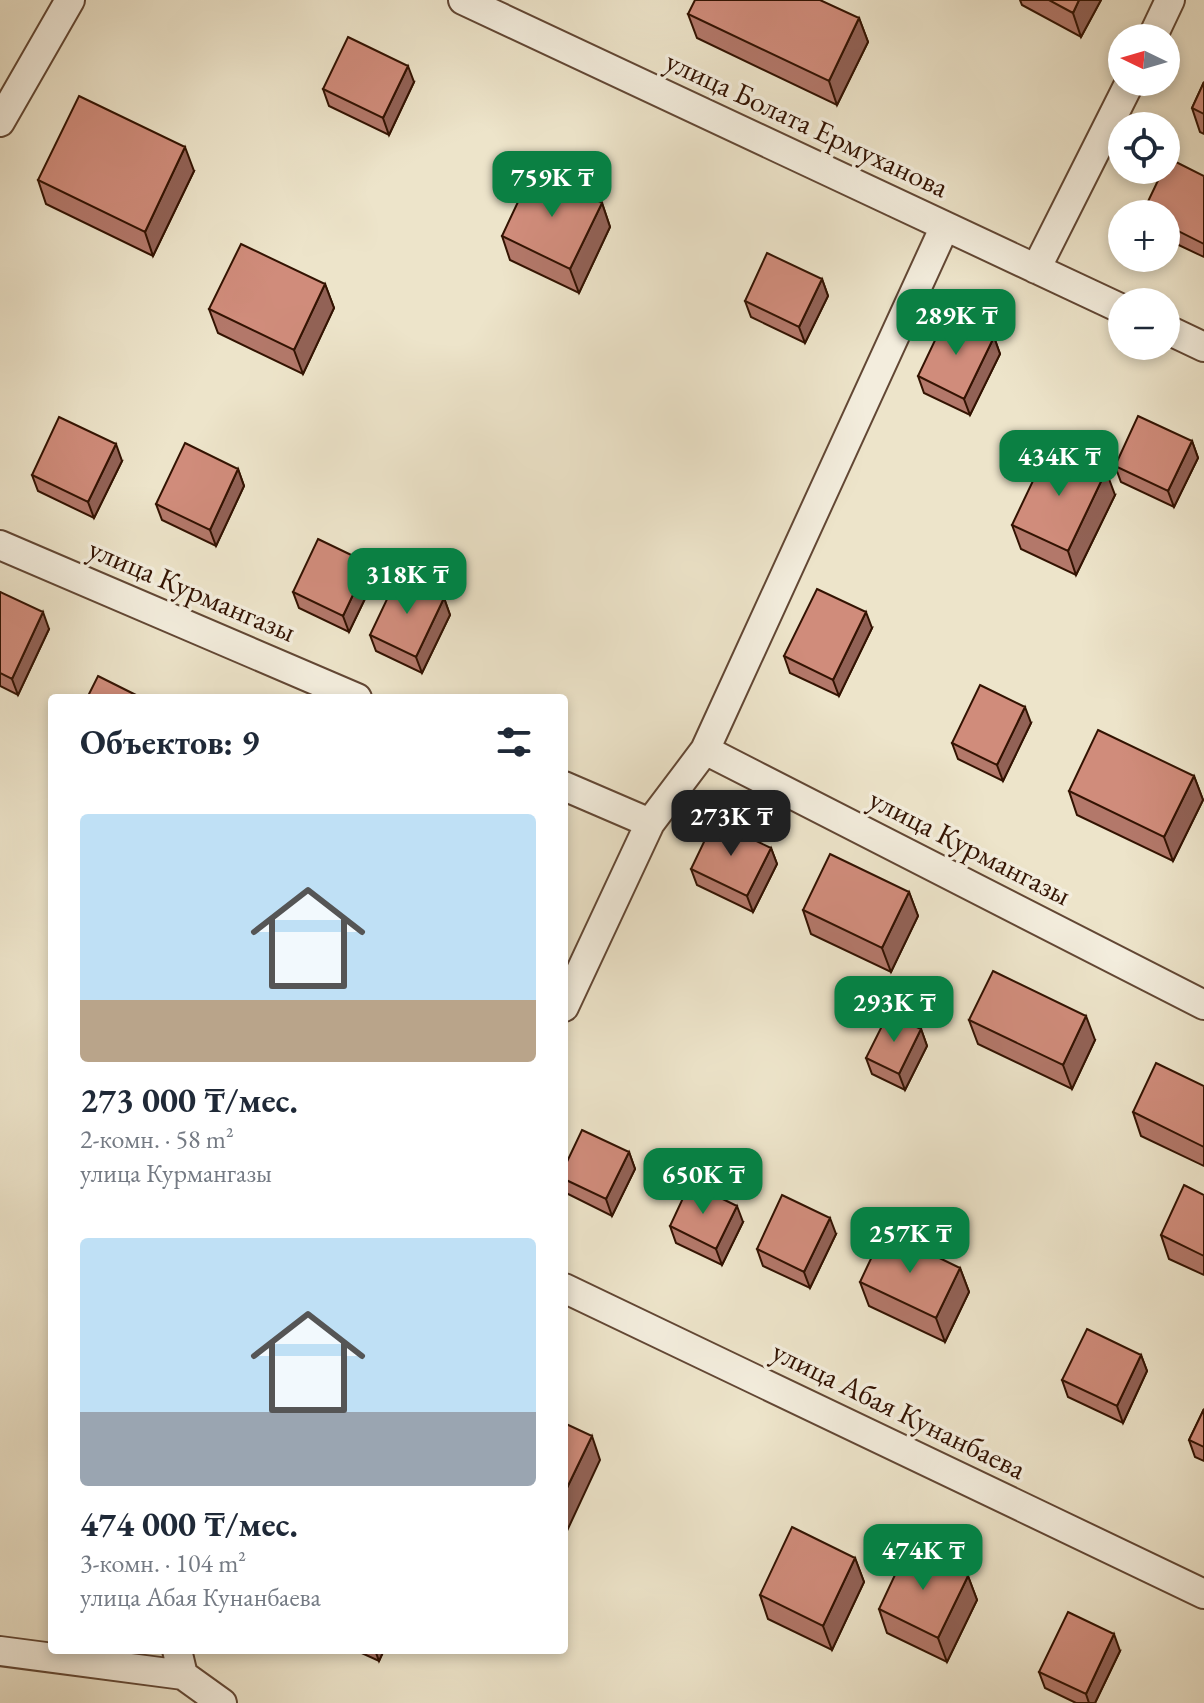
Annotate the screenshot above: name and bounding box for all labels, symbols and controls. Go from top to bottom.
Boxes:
north arrow [1108,24,1180,96]
map controls [1108,24,1180,360]
street label: улица Болата Ермуханова [659,41,955,206]
button: locate [1108,112,1180,184]
pin: 759K ₸ [487,151,617,219]
text: 759K ₸ [510,160,594,194]
button: + [1108,200,1180,272]
button: − [1108,288,1180,360]
pin: 289K ₸ [891,289,1021,357]
text: 289K ₸ [914,298,998,332]
pin: 434K ₸ [994,430,1124,498]
text: 434K ₸ [1017,439,1101,473]
street label: улица Курмангазы [83,528,302,651]
pin: 318K ₸ [342,548,472,616]
text: 318K ₸ [365,557,449,591]
text: Объектов: 9 [80,720,259,764]
icon: filters [492,720,536,764]
street label: улица Курмангазы [863,779,1078,914]
pin: 273K ₸ [666,790,796,858]
text: 273K ₸ [689,799,773,833]
icon: home [236,866,380,1010]
pin: 293K ₸ [829,976,959,1044]
text: 293K ₸ [852,985,936,1019]
text: 273 000 ₸/мес. [80,1078,298,1122]
text: 2-комн. · 58 m² [80,1122,234,1156]
pin: 650K ₸ [638,1148,768,1216]
text: улица Курмангазы [80,1156,272,1190]
text: 650K ₸ [661,1157,745,1191]
pin: 257K ₸ [845,1207,975,1275]
text: 257K ₸ [868,1216,952,1250]
icon: home [236,1290,380,1434]
street label: улица Абая Кунанбаева [766,1331,1033,1488]
text: 474 000 ₸/мес. [80,1502,298,1546]
pin: 474K ₸ [858,1524,988,1592]
text: 474K ₸ [881,1533,965,1567]
text: 3-комн. · 104 m² [80,1546,246,1580]
text: улица Абая Кунанбаева [80,1580,321,1614]

